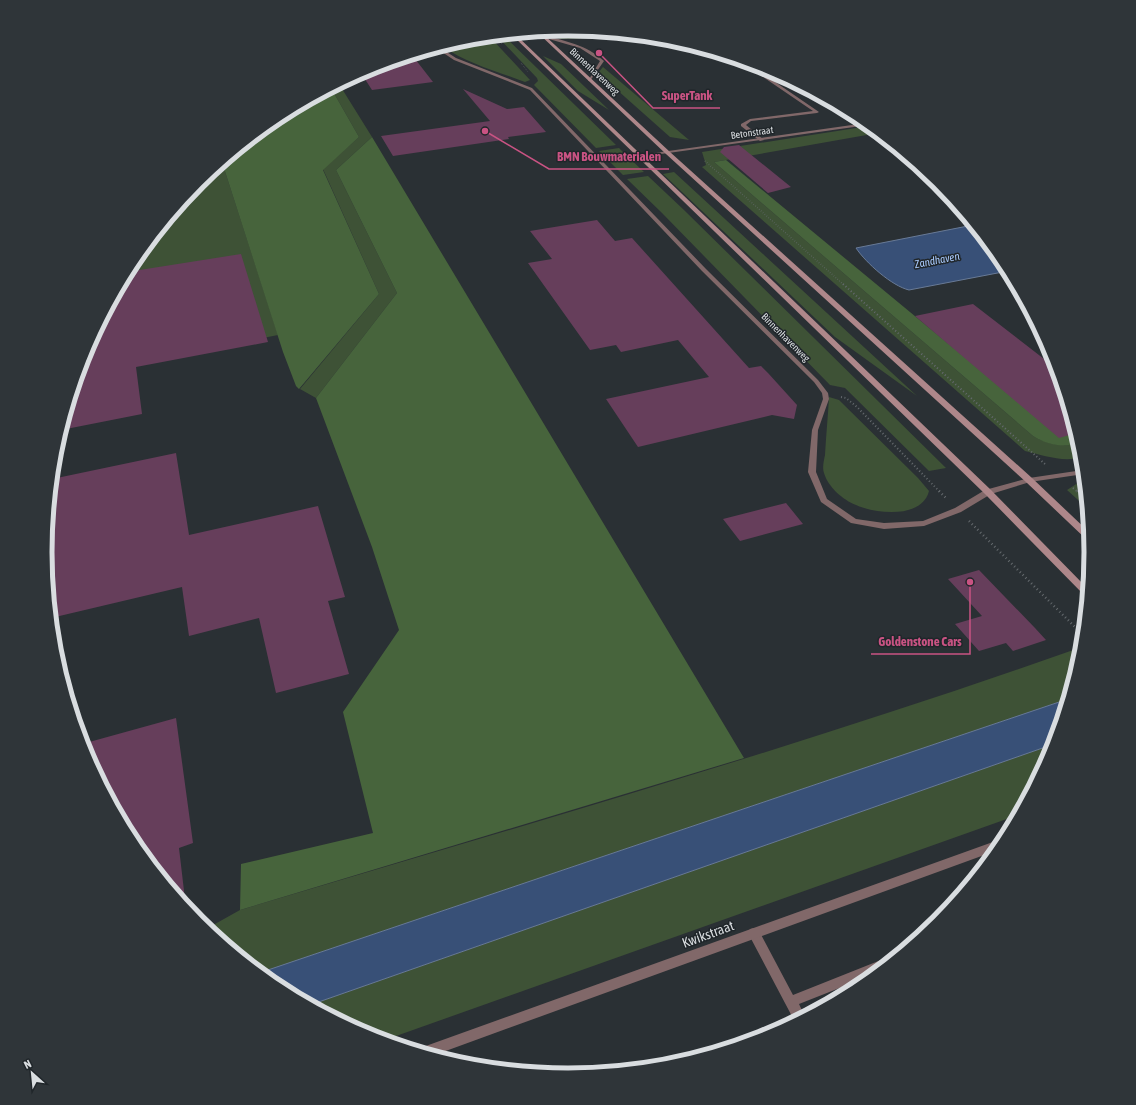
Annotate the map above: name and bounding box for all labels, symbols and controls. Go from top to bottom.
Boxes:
street label: Binnenhavenweg [568,46,622,98]
callout: SuperTank [653,83,720,108]
text: SuperTank [662,88,713,103]
street label: Betonstraat [730,124,774,141]
callout: BMN Bouwmaterialen [549,144,669,169]
text: BMN Bouwmaterialen [557,149,661,164]
water label: Zandhaven [913,250,961,270]
street label: Binnenhavenweg [759,311,813,364]
callout: Goldenstone Cars [871,629,970,654]
text: Goldenstone Cars [878,634,962,649]
street label: Kwikstraat [680,917,736,951]
north arrow [12,1053,52,1093]
text: N [22,1057,33,1071]

